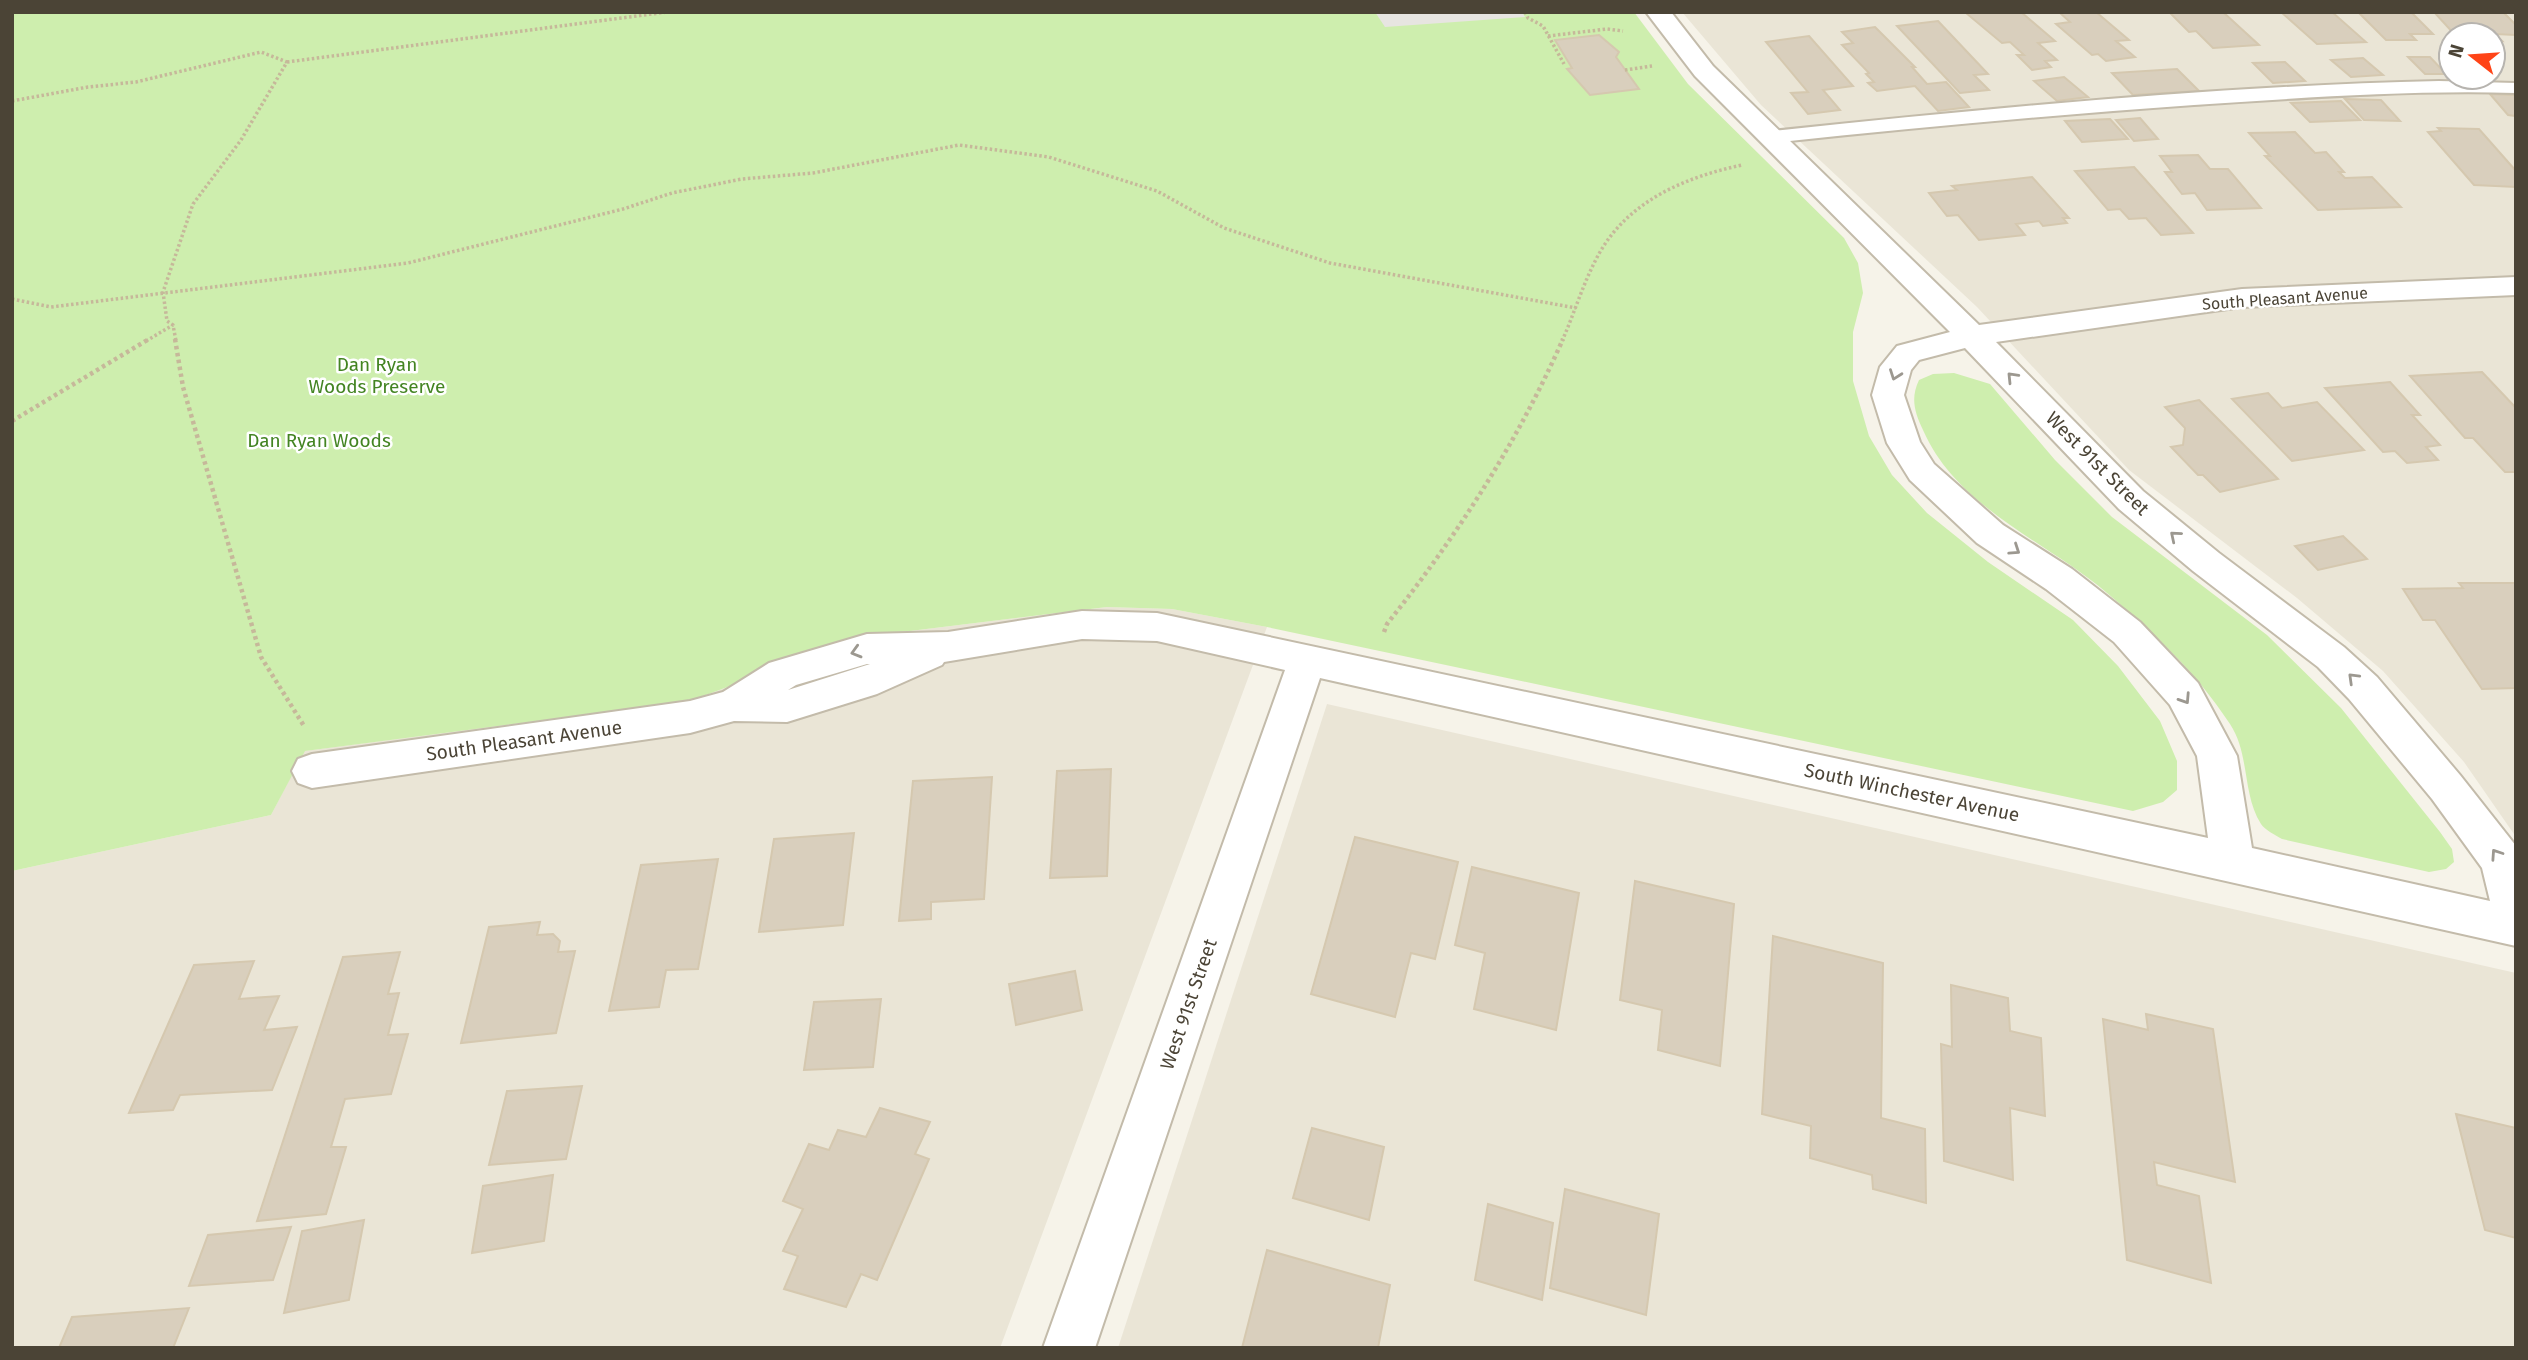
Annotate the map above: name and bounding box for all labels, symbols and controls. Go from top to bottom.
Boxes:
north arrow [2437,21,2507,91]
text: N [2443,42,2469,61]
street label: South Pleasant Avenue [2202,283,2369,314]
park label: Dan Ryan Woods Preserve [309,353,445,398]
one-way arrow [1889,368,1903,381]
one-way arrow [2008,373,2021,386]
street label: West 91st Street [2041,407,2154,520]
park label: Dan Ryan Woods [247,429,391,452]
one-way arrow [2170,532,2183,544]
one-way arrow [2007,542,2020,554]
one-way arrow [850,644,862,659]
one-way arrow [2348,674,2361,687]
one-way arrow [2177,691,2190,704]
street label: South Pleasant Avenue [425,715,623,766]
street label: South Winchester Avenue [1802,758,2022,827]
one-way arrow [2492,849,2504,862]
street label: West 91st Street [1155,936,1222,1073]

